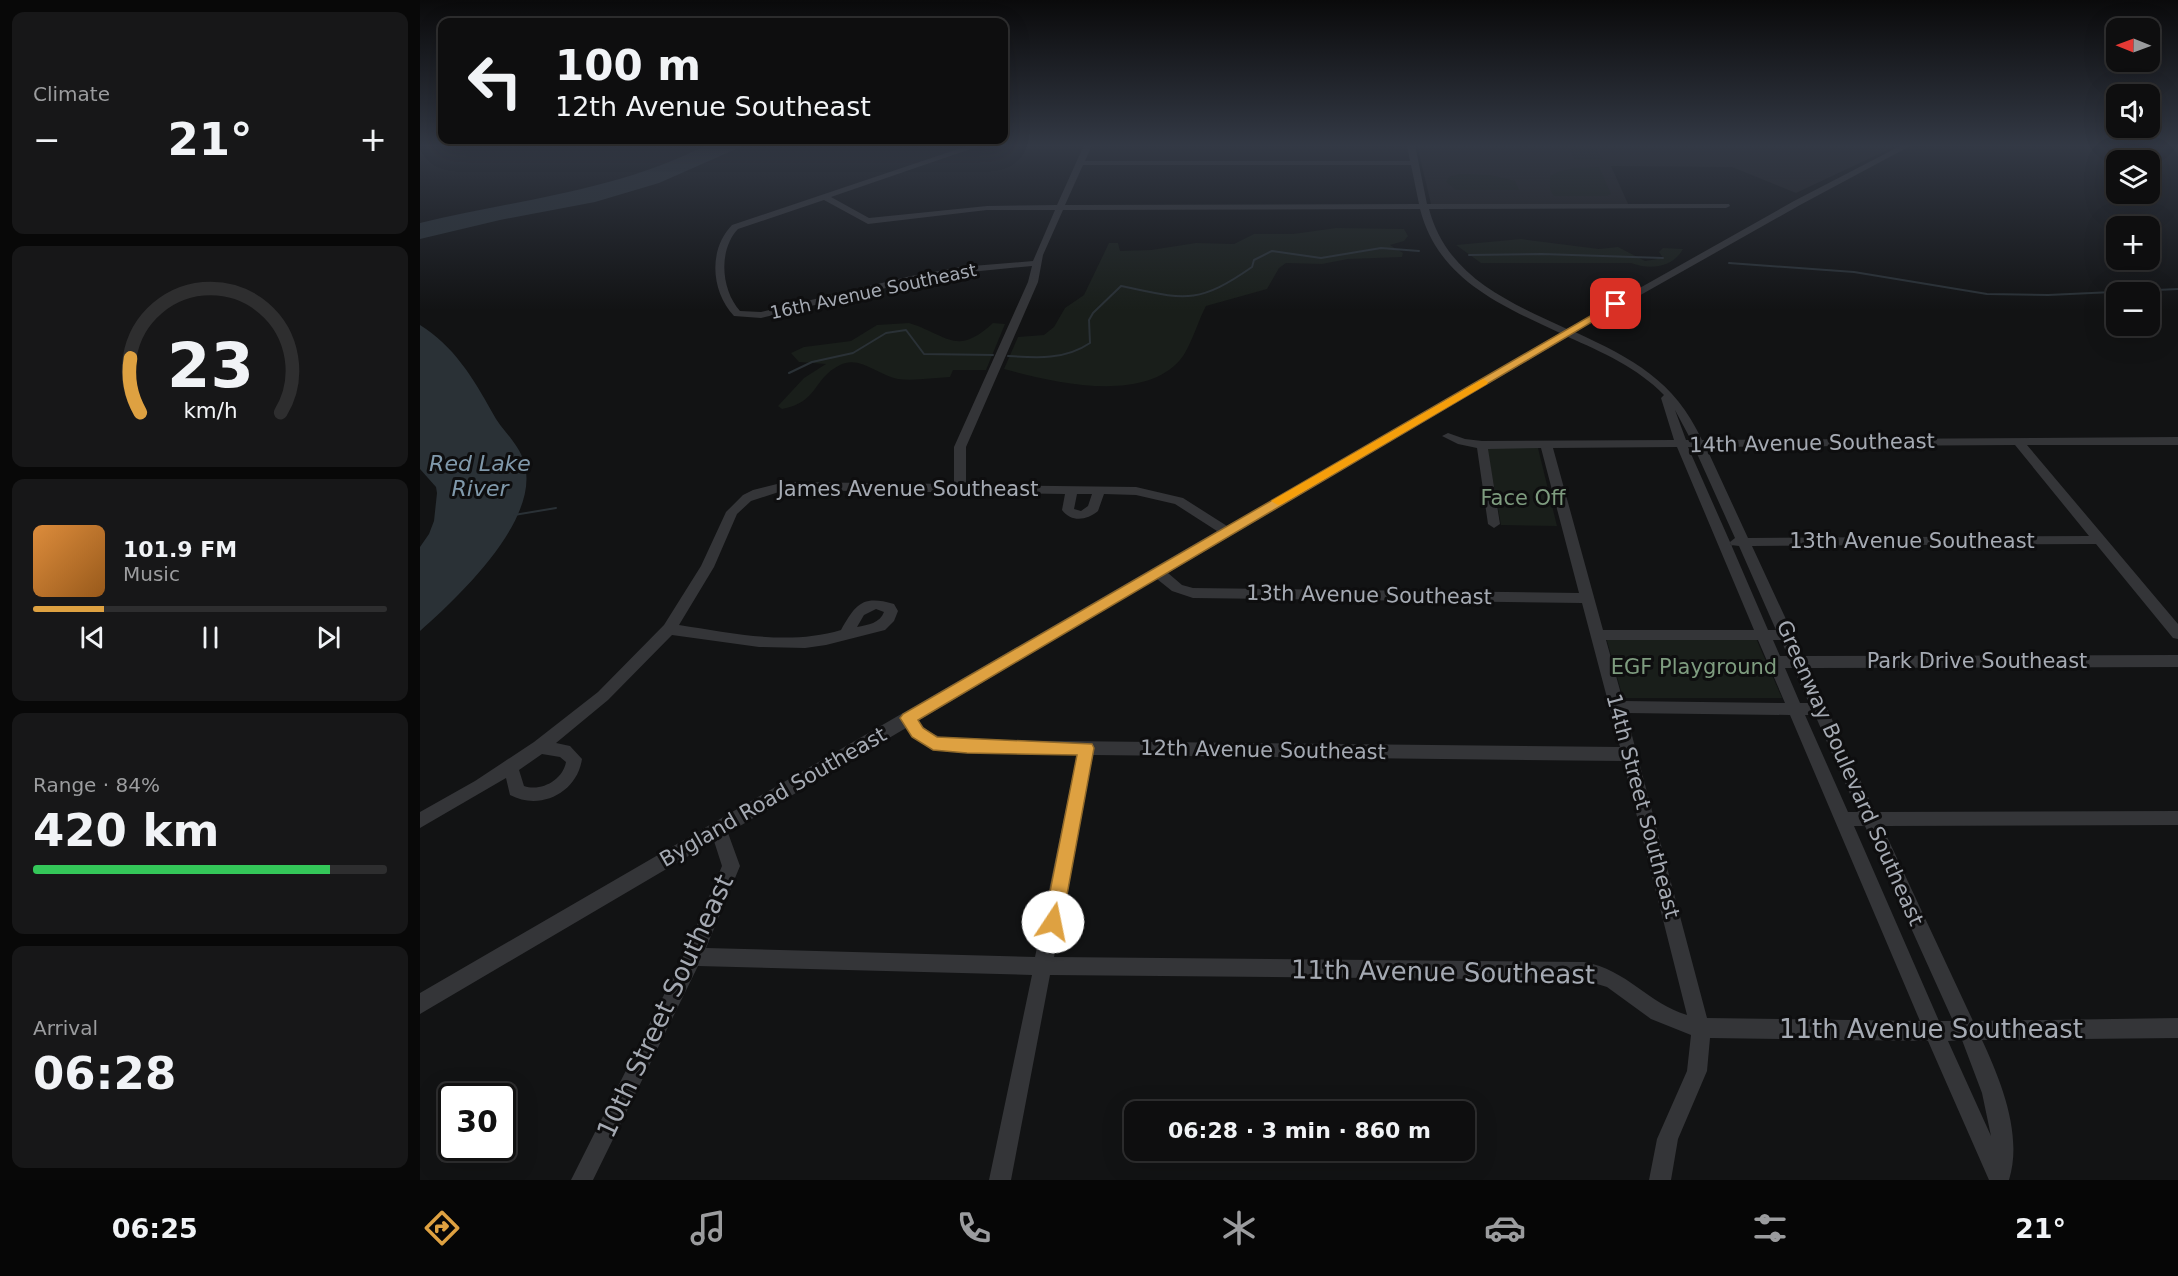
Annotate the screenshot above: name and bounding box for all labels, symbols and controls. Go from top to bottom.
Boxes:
north arrow [2106,18,2160,72]
map controls [2106,18,2160,336]
text: 100 m [555,41,701,90]
icon: left [456,42,534,120]
text: Climate [33,82,110,106]
button: sound [2106,84,2160,138]
text: 12th Avenue Southeast [555,91,871,122]
text: 21° [167,113,253,166]
text: − [33,120,61,159]
text: + [359,120,387,159]
button: layers [2106,150,2160,204]
button: + [2106,216,2160,270]
street label: 16th Avenue Southeast [768,259,978,323]
pin [1590,278,1641,329]
button: − [2106,282,2160,336]
icon: arrive [1599,287,1632,320]
text: 23 [167,330,253,403]
text: km/h [183,399,237,424]
street label: 14th Avenue Southeast [1689,429,1935,457]
water label: Red Lake River [429,451,531,501]
street label: James Avenue Southeast [776,477,1038,501]
park label: Face Off [1480,486,1566,510]
street label: 13th Avenue Southeast [1789,529,2035,553]
text: 101.9 FM [123,537,237,562]
text: Music [123,562,180,586]
street label: 13th Avenue Southeast [1246,581,1492,609]
street label: Greenway Boulevard Southeast [1772,617,1928,929]
icon: previous [76,621,109,654]
icon: pause [194,621,227,654]
icon: next [312,621,345,654]
street label: Park Drive Southeast [1867,649,2087,673]
park label: EGF Playground [1611,655,1777,679]
street label: 14th Street Southeast [1601,691,1685,921]
street label: Bygland Road Southeast [655,722,891,872]
street label: 12th Avenue Southeast [1140,736,1386,764]
text: Range · 84% [33,773,160,797]
text: 420 km [33,804,219,857]
street label: 10th Street Southeast [591,870,739,1142]
position arrow [1021,890,1085,954]
street label: 11th Avenue Southeast [1291,954,1595,990]
street label: 11th Avenue Southeast [1779,1014,2083,1044]
text: Arrival [33,1016,98,1040]
text: 06:28 [33,1047,176,1100]
speed limit sign: 30 [438,1083,516,1161]
text: 06:28 · 3 min · 860 m [1168,1118,1431,1143]
icon: directions [421,1207,463,1249]
icon: music [687,1207,729,1249]
icon: phone [953,1207,995,1249]
icon: climate [1218,1207,1260,1249]
icon: car [1484,1207,1526,1249]
icon: filters [1749,1207,1791,1249]
text: 06:25 [112,1213,198,1244]
text: 21° [2015,1213,2066,1244]

